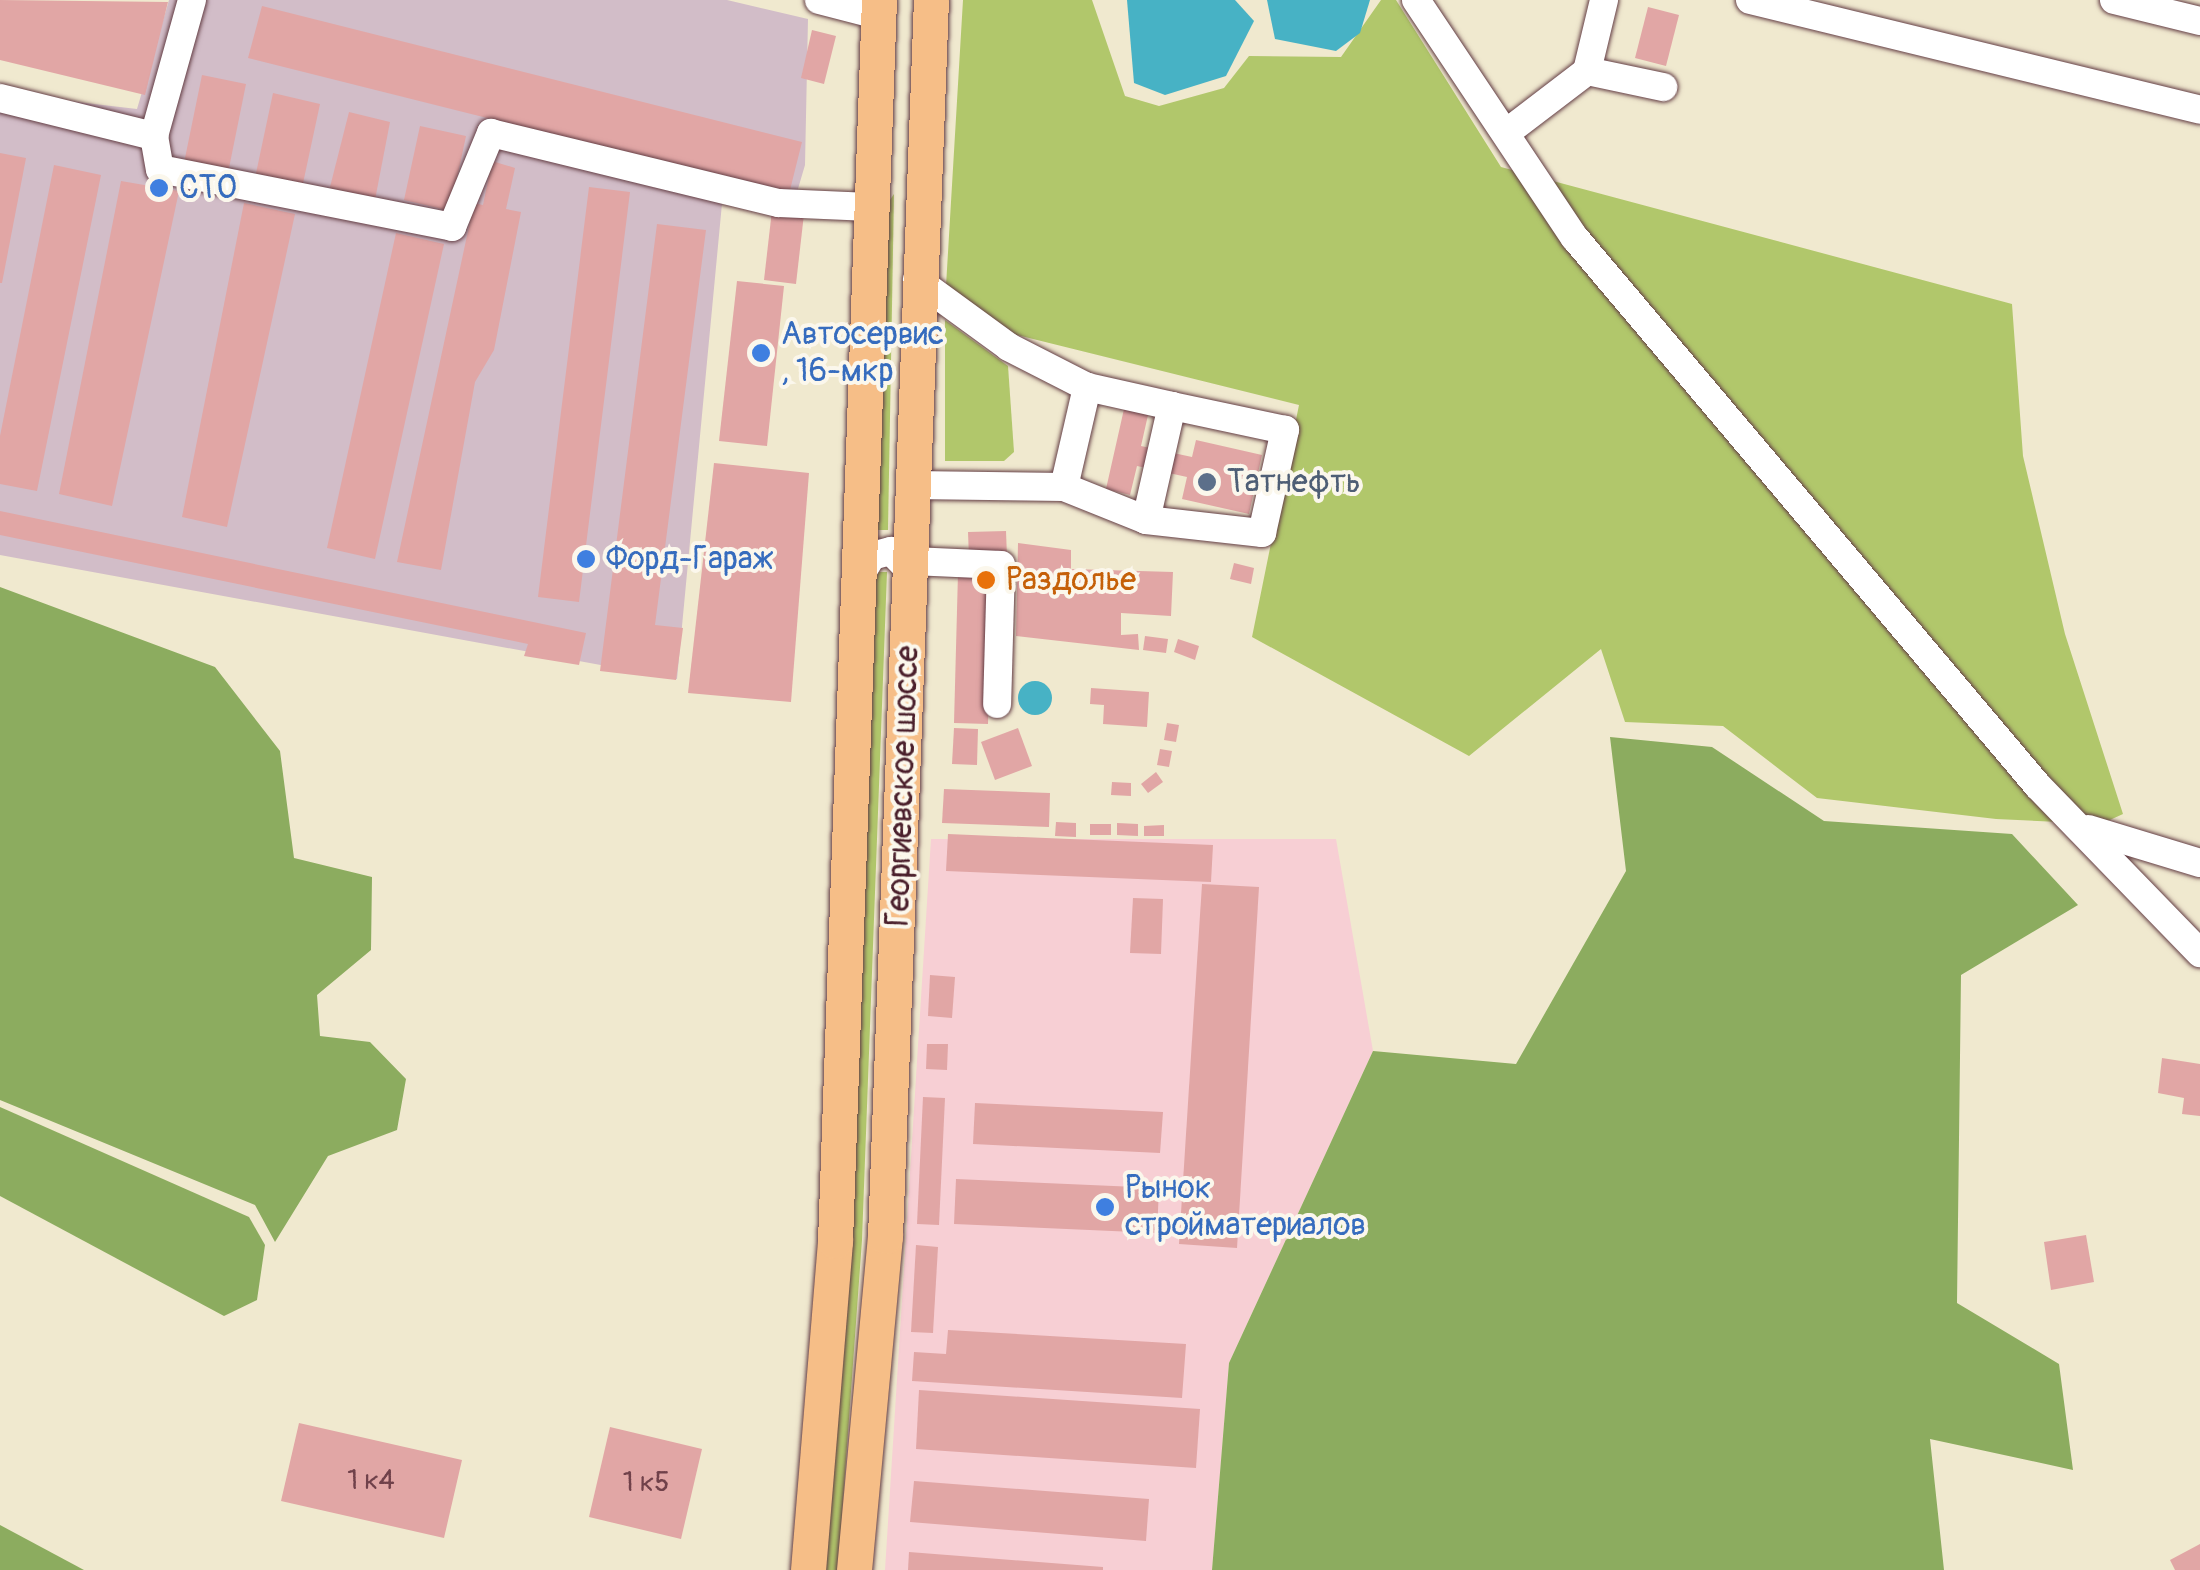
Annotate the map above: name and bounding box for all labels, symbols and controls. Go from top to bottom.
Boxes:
place label: СТО [179,169,237,207]
marker: СТО [148,177,170,199]
place label: Автосервис , 16-мкр [781,316,944,391]
marker: Автосервис , 16-мкр [750,342,772,364]
place label: Татнефть [1227,463,1361,501]
marker: Татнефть [1196,471,1218,493]
place label: Форд-Гараж [606,540,773,578]
marker: Форд-Гараж [575,548,597,570]
place label: Раздолье [1006,561,1136,599]
marker: Раздолье [975,569,997,591]
street label: Георгиевское шоссе [879,645,927,927]
place label: Рынок стройматериалов [1125,1170,1366,1245]
marker: Рынок стройматериалов [1094,1196,1116,1218]
house number: 1 к4 [347,1464,395,1498]
house number: 1 к5 [623,1466,669,1500]

